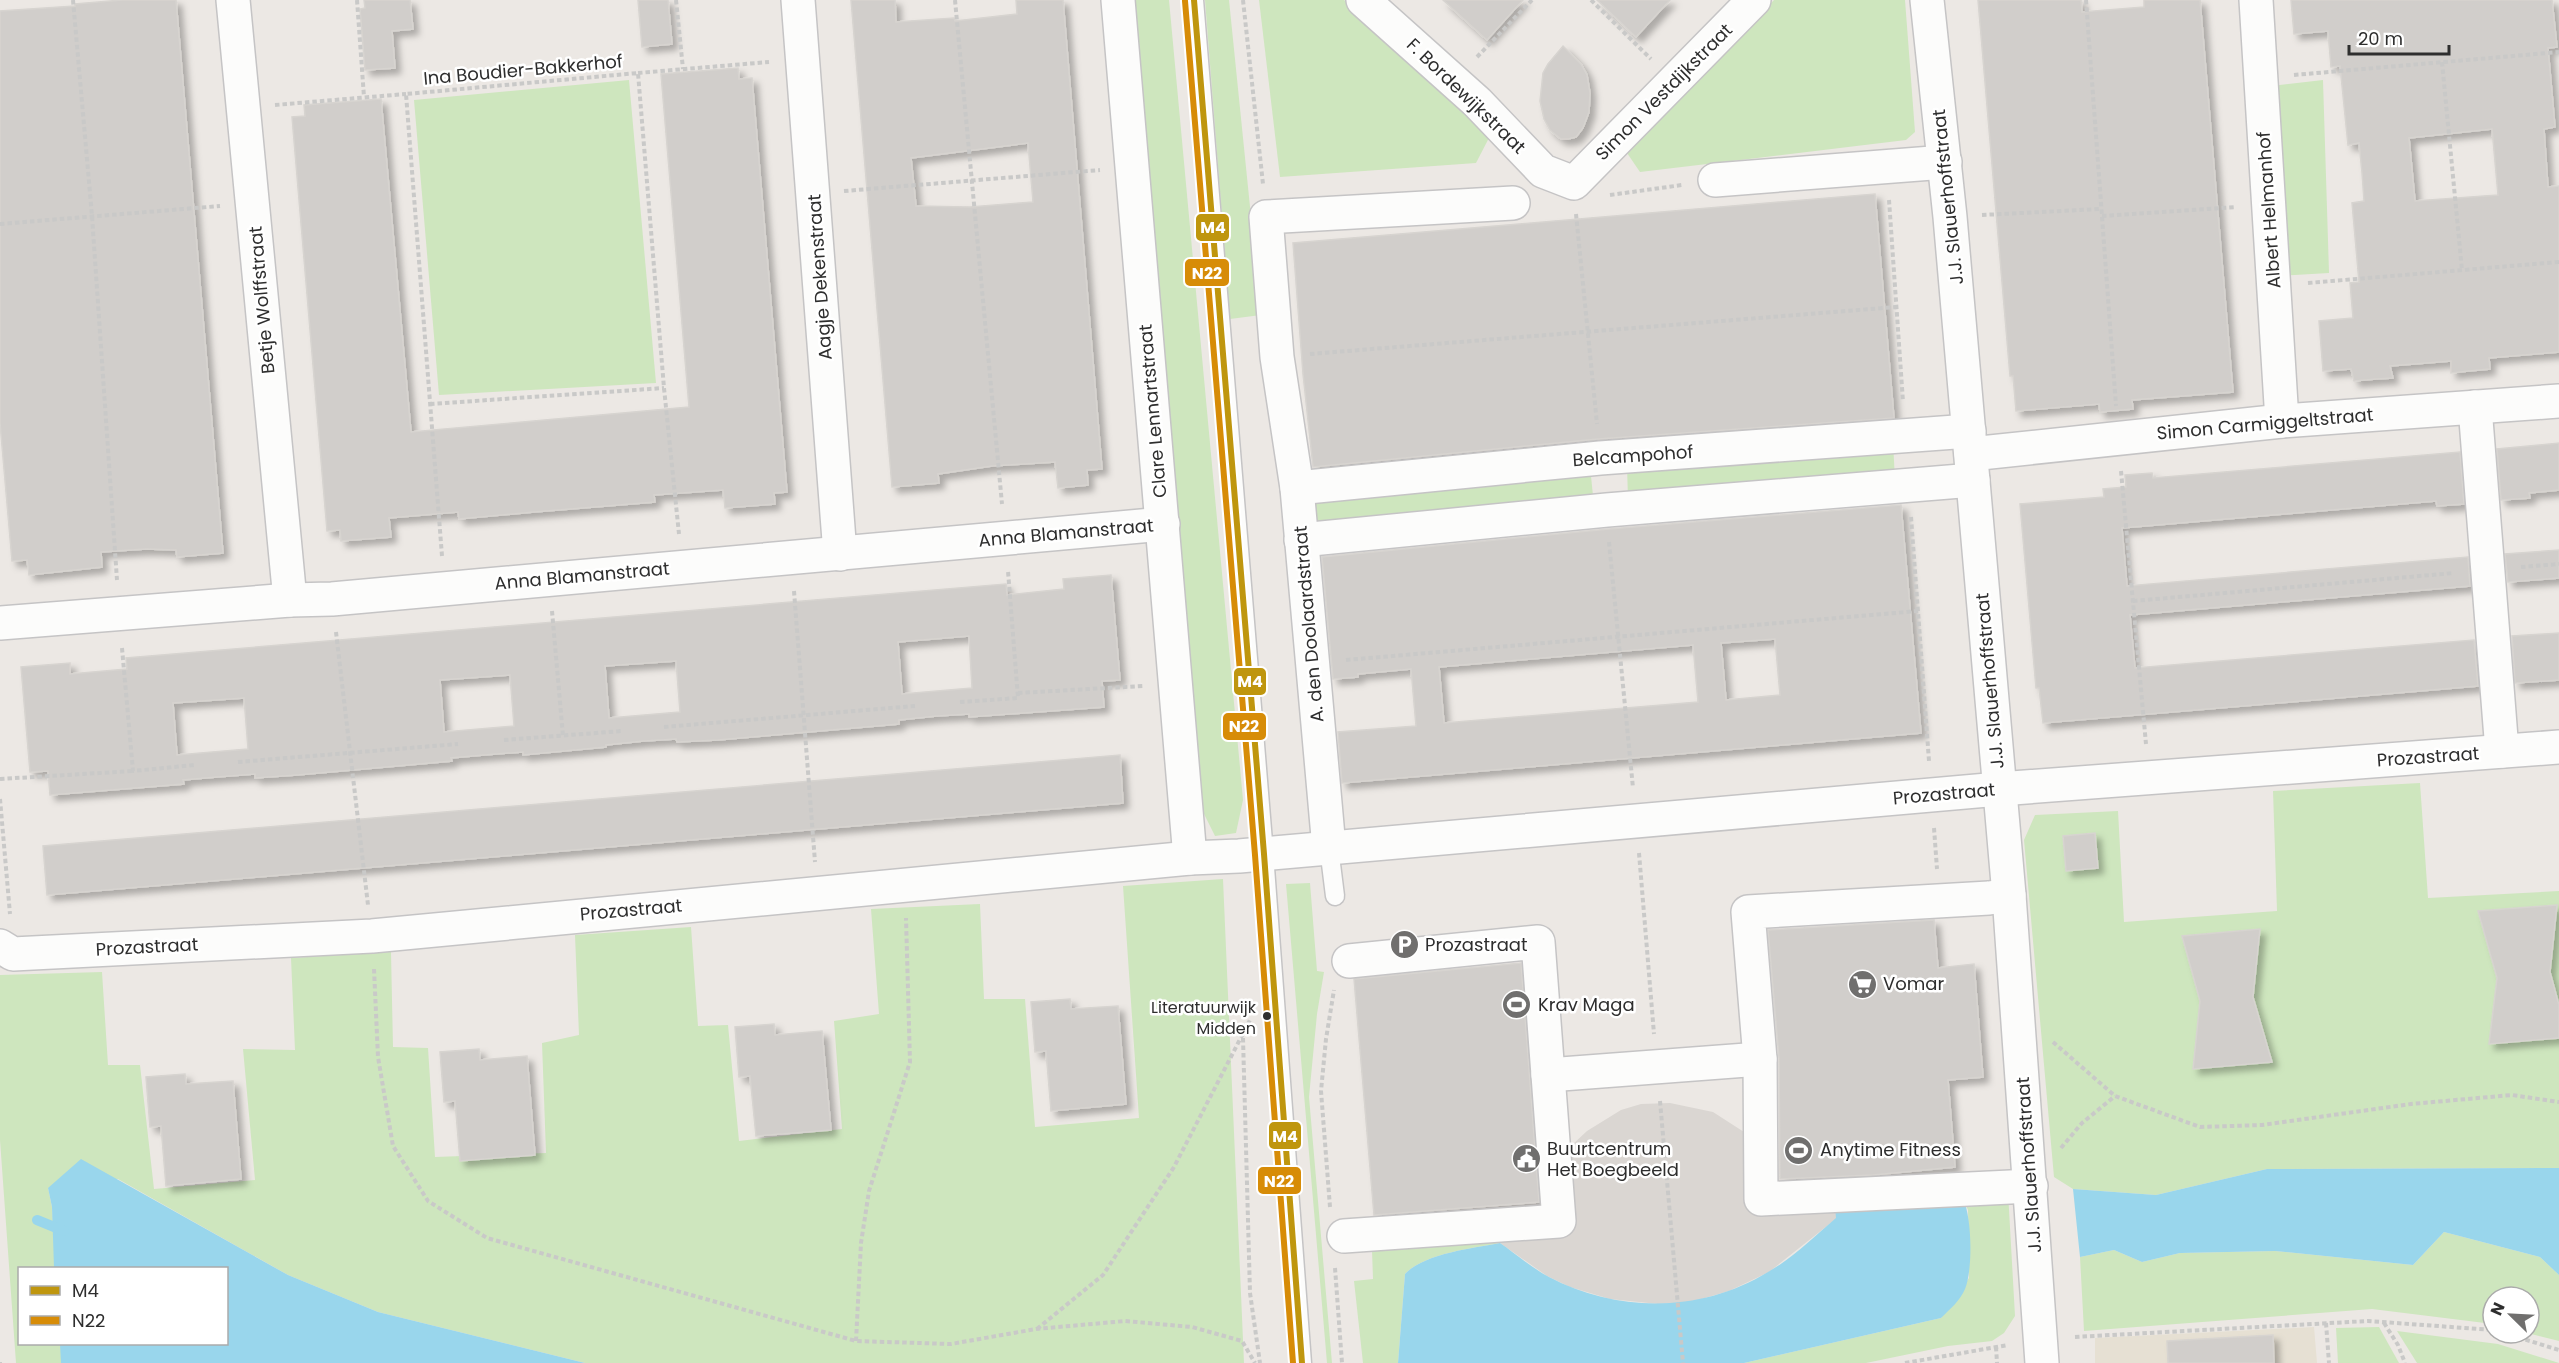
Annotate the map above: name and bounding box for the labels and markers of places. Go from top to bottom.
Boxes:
parking icon: Prozastraat [1388,929,1420,961]
place label: Prozastraat [1425,932,1528,957]
supermarket icon: Vomar [1846,968,1878,1000]
place label: Vomar [1883,971,1944,996]
sports icon: Krav Maga [1501,989,1533,1021]
place label: Krav Maga [1538,992,1635,1017]
place label: Literatuurwijk Midden [1151,996,1257,1040]
marker: Literatuurwijk Midden [1261,1010,1273,1022]
sports icon: Anytime Fitness [1783,1134,1815,1166]
place label: Buurtcentrum Het Boegbeeld [1547,1136,1679,1182]
place label: Anytime Fitness [1820,1137,1961,1162]
public building icon: Buurtcentrum Het Boegbeeld [1510,1143,1542,1175]

